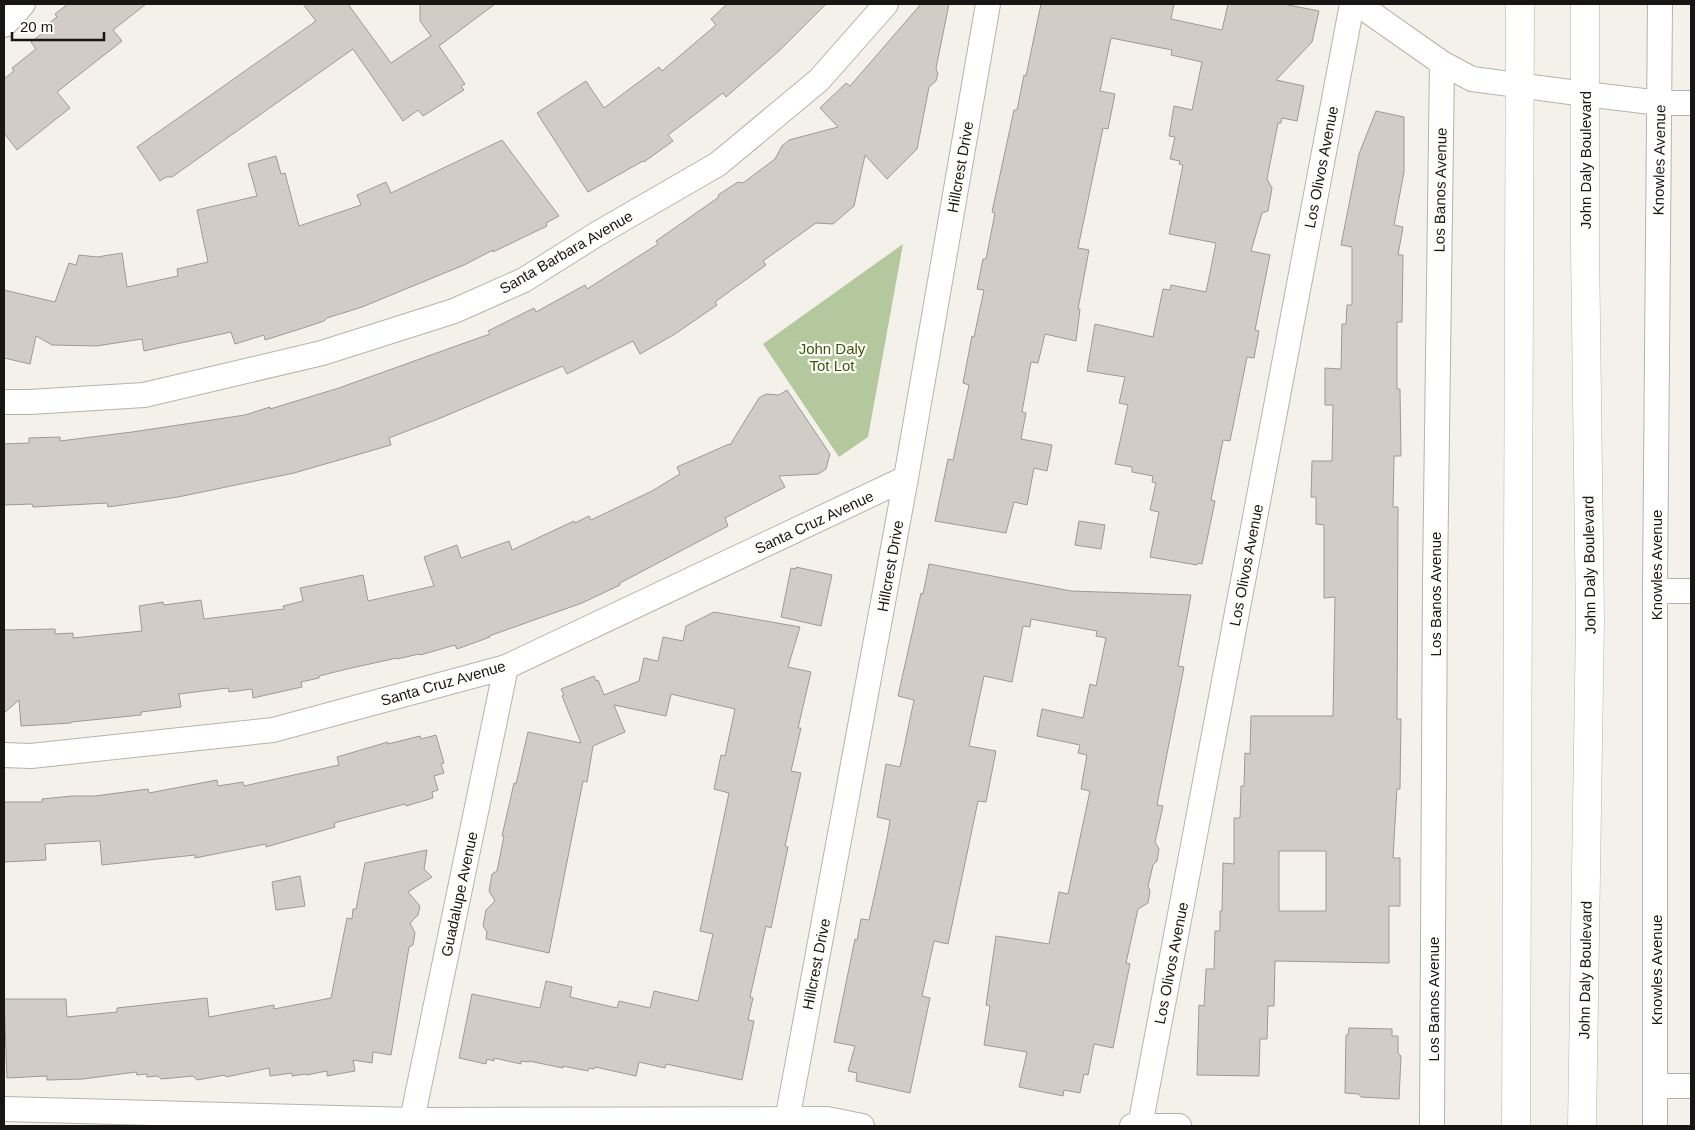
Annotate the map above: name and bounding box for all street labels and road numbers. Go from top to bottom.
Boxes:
street label: John Daly Boulevard [1577,91,1594,229]
street label: Los Olivos Avenue [1301,105,1341,229]
street label: Knowles Avenue [1650,105,1668,215]
street label: Hillcrest Drive [944,120,976,214]
street label: Los Banos Avenue [1430,127,1450,253]
street label: Santa Barbara Avenue [497,207,635,297]
street label: Santa Cruz Avenue [752,487,876,557]
street label: John Daly Boulevard [1579,496,1599,634]
street label: Los Olivos Avenue [1226,503,1266,627]
street label: Knowles Avenue [1648,510,1665,620]
street label: Hillcrest Drive [874,519,906,613]
street label: Los Banos Avenue [1427,532,1444,656]
street label: Santa Cruz Avenue [379,657,507,709]
street label: Guadalupe Avenue [437,830,481,958]
street label: Los Olivos Avenue [1151,901,1191,1025]
street label: John Daly Boulevard [1575,901,1595,1039]
street label: Knowles Avenue [1648,915,1665,1025]
street label: Hillcrest Drive [799,917,833,1011]
street label: Los Banos Avenue [1425,937,1442,1061]

